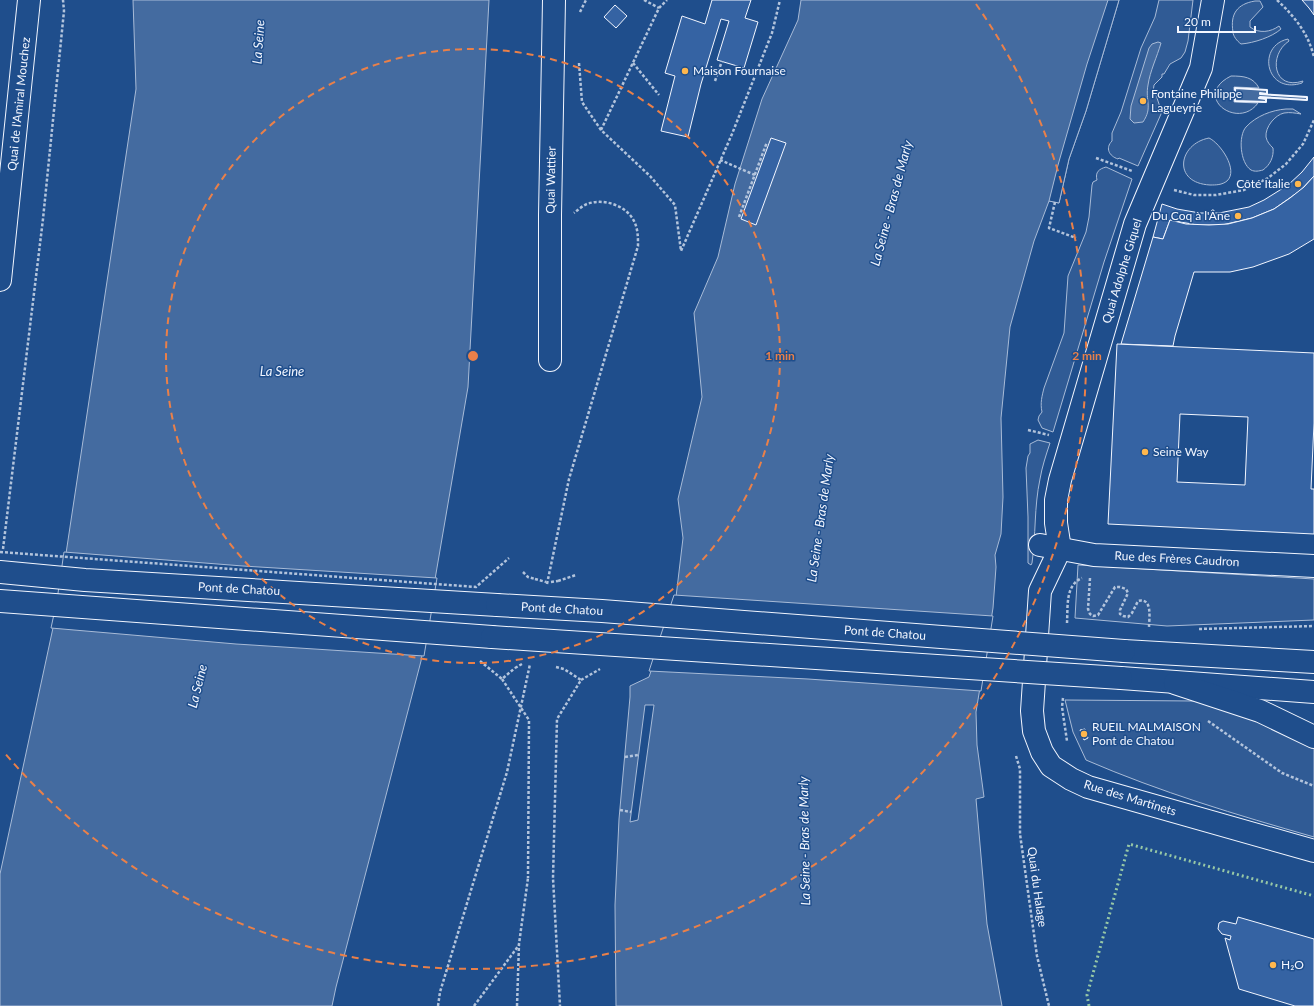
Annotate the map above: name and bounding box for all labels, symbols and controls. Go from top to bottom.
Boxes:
scale bar [1178,8,1255,34]
text: 20 m [1184,14,1211,29]
water label: La Seine [248,19,268,65]
street label: Quai de l'Amiral Mouchez [4,36,33,172]
place label: Maison Fournaise [693,63,786,78]
marker: Maison Fournaise [680,66,690,76]
place label: Fontaine Philippe Lagueyrie [1151,86,1242,115]
marker: Fontaine Philippe Lagueyrie [1138,96,1148,106]
water label: La Seine - Bras de Marly [867,138,916,267]
street label: Quai Wattier [542,146,559,214]
place label: Côté Italie [1236,176,1290,191]
marker: Côté Italie [1293,179,1303,189]
place label: Du Coq à l'Âne [1152,208,1230,223]
marker: Du Coq à l'Âne [1233,211,1243,221]
street label: Quai Adolphe Giquel [1098,217,1145,325]
text: 1 min [765,348,795,363]
text: 2 min [1072,348,1102,363]
centre of rings [466,349,480,363]
water label: La Seine [260,363,304,379]
place label: Seine Way [1153,444,1209,459]
marker: Seine Way [1140,447,1150,457]
water label: La Seine - Bras de Marly [803,452,837,583]
street label: Rue des Frères Caudron [1114,548,1240,569]
street label: Pont de Chatou [198,579,280,598]
street label: Pont de Chatou [521,599,603,618]
street label: Pont de Chatou [844,622,927,643]
water label: La Seine [184,662,210,710]
place label: RUEIL MALMAISON Pont de Chatou [1092,719,1201,748]
marker: RUEIL MALMAISON Pont de Chatou [1079,729,1089,739]
water label: La Seine - Bras de Marly [795,775,813,906]
street label: Rue des Martinets [1082,776,1178,819]
street label: Quai du Halage [1024,846,1051,928]
place label: H₂O [1281,957,1304,972]
marker: H₂O [1268,960,1278,970]

